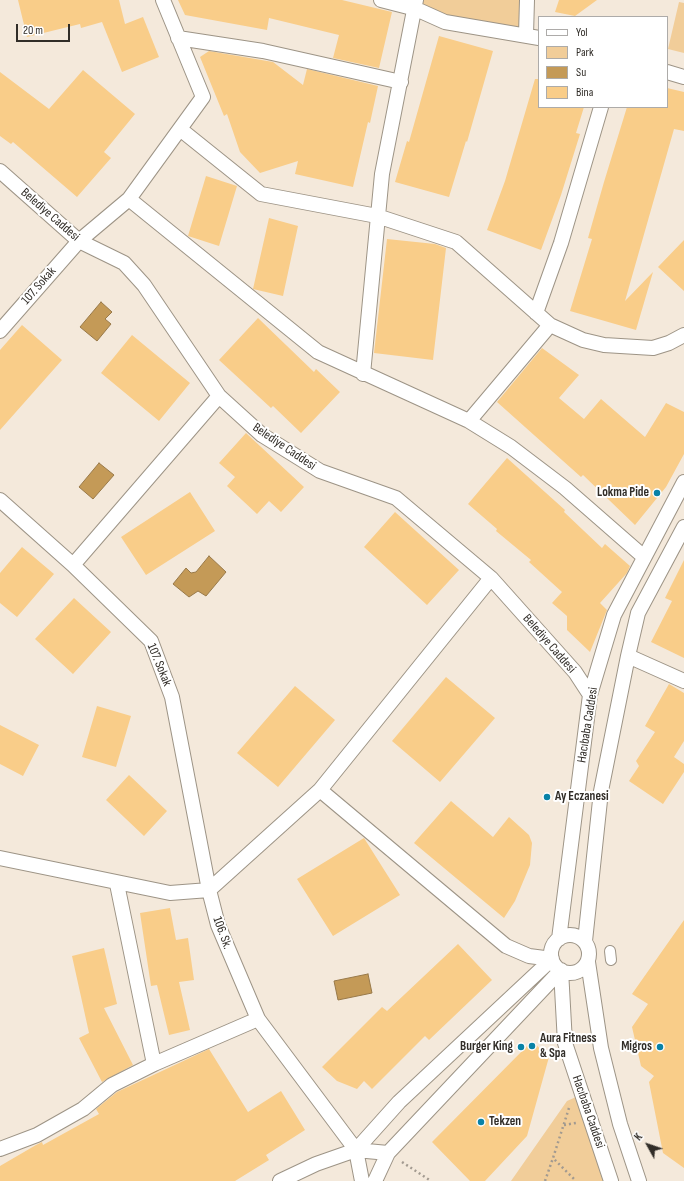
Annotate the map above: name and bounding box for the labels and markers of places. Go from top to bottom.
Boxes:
place label: Lokma Pide [597,485,649,501]
marker: Lokma Pide [652,488,662,498]
place label: Ay Eczanesi [555,789,609,805]
marker: Ay Eczanesi [542,792,552,802]
place label: Aura Fitness & Spa [540,1031,597,1062]
place label: Burger King [460,1039,513,1055]
place label: Migros [621,1039,652,1055]
marker: Aura Fitness & Spa [527,1041,537,1051]
marker: Burger King [516,1042,526,1052]
marker: Migros [655,1042,665,1052]
place label: Tekzen [489,1114,521,1130]
marker: Tekzen [476,1117,486,1127]

